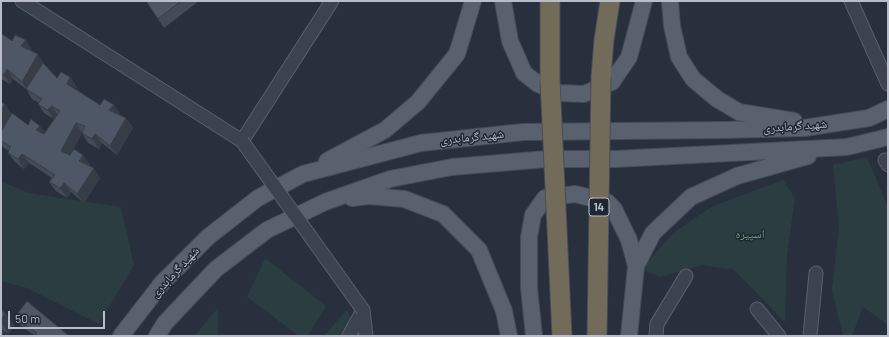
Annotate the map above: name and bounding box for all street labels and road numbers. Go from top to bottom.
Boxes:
street label: شهید گرمابدری [762,117,828,135]
street label: شهید گرمابدری [439,126,505,148]
road number: 14 [589,198,609,216]
street label: شهید گرمابدری [148,244,202,300]

